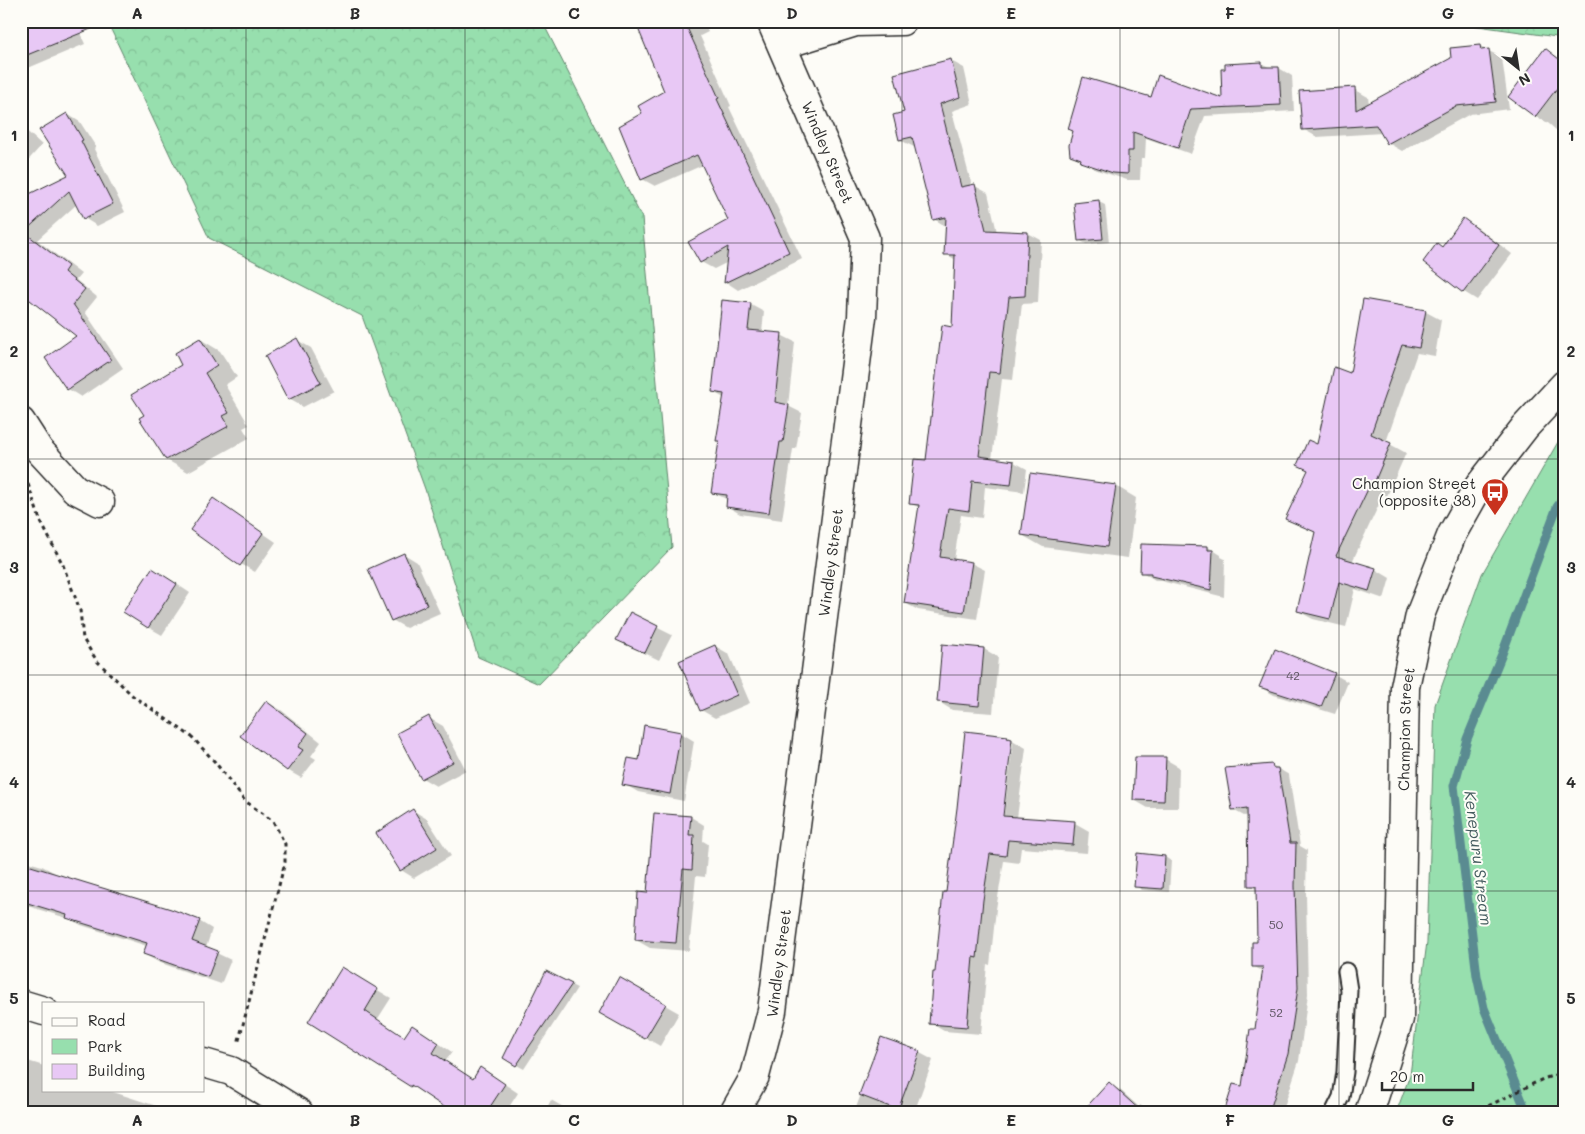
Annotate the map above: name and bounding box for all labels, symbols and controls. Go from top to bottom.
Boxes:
text: A [131,2,143,23]
text: B [350,2,360,23]
text: C [568,2,580,23]
text: D [786,2,798,23]
text: E [1006,2,1016,23]
text: F [1225,2,1235,23]
text: G [1442,2,1454,23]
north arrow [1492,42,1542,92]
text: N [1515,69,1534,91]
street label: Windley Street [797,98,859,206]
text: 1 [10,124,18,145]
text: 1 [1567,124,1575,145]
text: 2 [10,340,19,361]
text: 2 [1567,340,1576,361]
place label: Champion Street (opposite 38) [1352,473,1476,510]
bus stop icon: Champion Street (opposite 38) [1480,477,1510,516]
street label: Windley Street [813,507,847,618]
text: 3 [9,556,19,577]
text: 3 [1566,556,1576,577]
street label: Champion Street [1393,665,1419,791]
house number: 42 [1286,667,1300,683]
text: 4 [9,771,19,792]
text: 4 [1566,771,1576,792]
water label: Kenepuru Stream [1460,789,1498,927]
street label: Windley Street [761,908,795,1019]
house number: 50 [1269,916,1284,932]
text: 5 [9,987,19,1008]
text: 5 [1566,987,1576,1008]
legend [42,1002,205,1092]
house number: 52 [1269,1004,1283,1020]
text: Road [88,1010,125,1030]
text: Park [88,1036,122,1056]
scale bar [1382,1059,1474,1091]
text: Building [88,1060,145,1080]
text: 20 m [1390,1066,1424,1086]
text: A [131,1109,143,1130]
text: B [350,1109,360,1130]
text: C [568,1109,580,1130]
text: D [786,1109,798,1130]
text: E [1006,1109,1016,1130]
text: F [1225,1109,1235,1130]
text: G [1442,1109,1454,1130]

